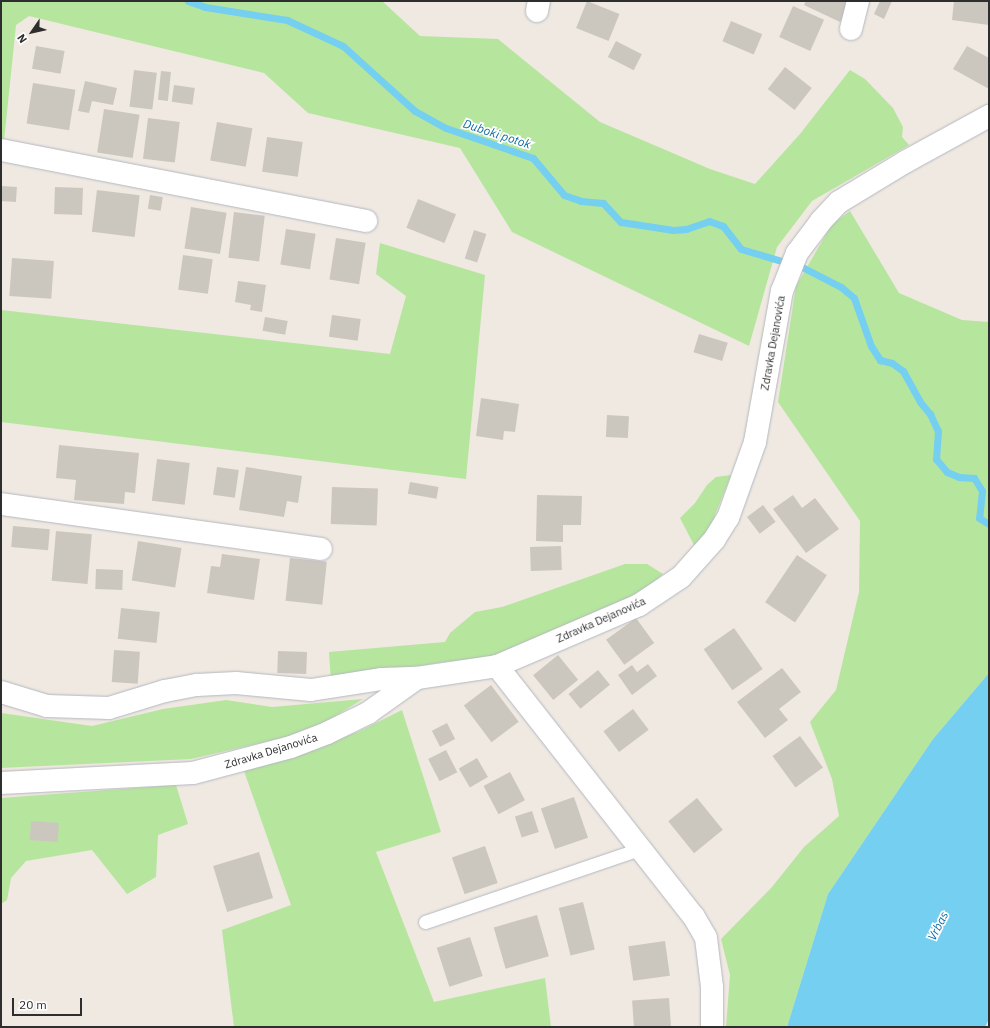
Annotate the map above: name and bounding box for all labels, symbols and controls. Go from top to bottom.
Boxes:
north arrow [12,12,52,52]
text: N [14,31,30,46]
water label: Duboki potok [461,116,533,152]
street label: Zdravka Dejanovića [758,295,788,391]
street label: Zdravka Dejanovića [554,594,648,646]
street label: Zdravka Dejanovića [223,731,319,771]
water label: Vrbas [925,909,951,943]
scale bar [14,990,84,1016]
text: 20 m [19,997,47,1012]

